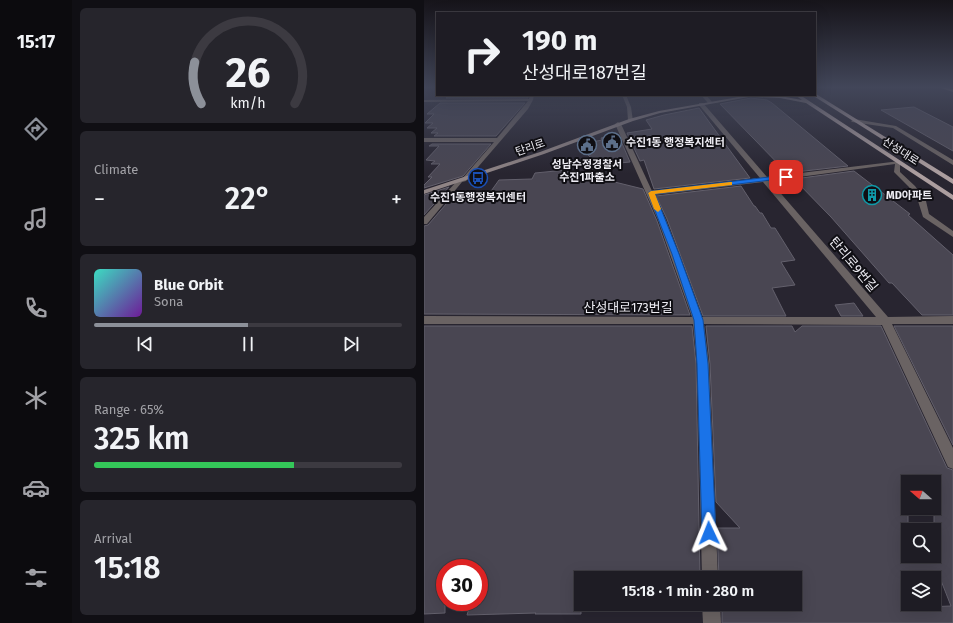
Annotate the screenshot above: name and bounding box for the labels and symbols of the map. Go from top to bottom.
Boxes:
public building icon: 수진1동 행정복지센터 [601,131,623,153]
public building icon: 성남수정경찰서 수진1파출소 [576,134,598,156]
street label: 산성대로 [880,135,921,168]
street label: 탄리로 [514,136,547,159]
place label: 수진1동 행정복지센터 [626,136,725,149]
place label: 성남수정경찰서 수진1파출소 [552,158,622,184]
pin [769,160,803,194]
bus stop icon: 수진1동행정복지센터 [467,167,489,189]
building icon: MD아파트 [861,184,883,206]
place label: MD아파트 [886,189,932,202]
place label: 수진1동행정복지센터 [430,191,526,204]
street label: 탄리로9번길 [826,234,881,295]
street label: 산성대로173번길 [583,300,673,315]
north arrow [901,475,941,515]
position arrow [688,512,730,554]
speed limit sign: 30 [436,559,488,611]

